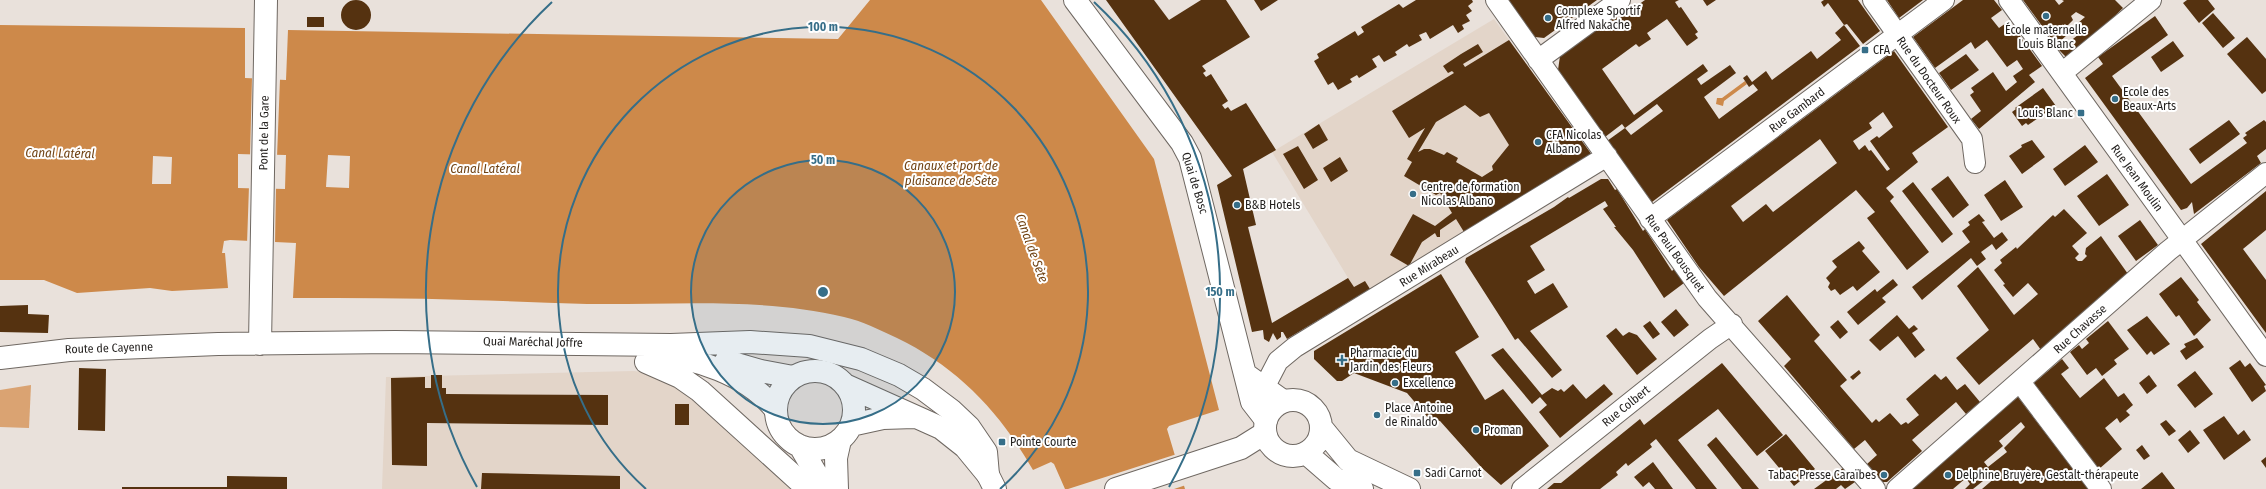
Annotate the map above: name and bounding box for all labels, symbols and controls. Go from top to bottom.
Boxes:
place label: Complexe Sportif Alfred Nakache [1556,4,1641,32]
marker: École maternelle Louis Blanc [2041,11,2051,21]
marker: Complexe Sportif Alfred Nakache [1543,13,1553,23]
text: 100 m [808,20,838,34]
place label: École maternelle Louis Blanc [2005,22,2087,51]
street label: Rue du Docteur Roux [1894,34,1965,127]
place label: CFA [1873,43,1891,57]
marker: CFA [1860,45,1870,55]
street label: Rue Gambard [1766,85,1828,135]
place label: Ecole des Beaux-Arts [2123,85,2176,113]
marker: Ecole des Beaux-Arts [2110,94,2120,104]
street label: Pont de la Gare [256,95,272,171]
place label: Louis Blanc [2017,106,2073,120]
marker: Louis Blanc [2076,108,2086,118]
place label: CFA Nicolas Albano [1546,128,1601,156]
marker: CFA Nicolas Albano [1533,137,1543,147]
street label: Rue Jean Moulin [2108,142,2166,214]
water label: Canal Latéral [25,145,96,161]
street label: Quai de Bosc [1179,150,1211,216]
text: 50 m [811,153,835,167]
water label: Canaux et port de plaisance de Sète [904,158,998,188]
water label: Canal Latéral [450,161,520,176]
place label: Centre de formation Nicolas Albano [1421,180,1520,208]
marker: Centre de formation Nicolas Albano [1408,189,1418,199]
place label: B&B Hotels [1245,198,1300,212]
marker: B&B Hotels [1232,200,1242,210]
water label: Canal de Sète [1013,212,1051,284]
street label: Rue Paul Bousquet [1642,212,1708,294]
street label: Rue Mirabeau [1397,242,1461,290]
centre of rings [816,285,830,299]
text: 150 m [1205,285,1235,299]
street label: Rue Chavasse [2051,301,2109,356]
street label: Quai Maréchal Joffre [483,334,583,350]
street label: Route de Cayenne [65,339,153,357]
place label: Pharmacie du Jardin des Fleurs [1350,346,1432,374]
marker: Pharmacie du Jardin des Fleurs [1337,355,1347,365]
place label: Excellence [1403,376,1454,390]
marker: Excellence [1390,378,1400,388]
street label: Rue Colbert [1599,382,1653,429]
place label: Place Antoine de Rinaldo [1385,401,1452,429]
marker: Place Antoine de Rinaldo [1372,410,1382,420]
place label: Proman [1484,423,1522,437]
marker: Proman [1471,425,1481,435]
place label: Pointe Courte [1010,435,1076,449]
marker: Pointe Courte [997,437,1007,447]
place label: Sadi Carnot [1425,466,1482,480]
marker: Sadi Carnot [1412,468,1422,478]
place label: Tabac Presse Caraïbes [1768,468,1876,482]
place label: Delphine Bruyère, Gestalt-thérapeute [1956,468,2139,482]
marker: Tabac Presse Caraïbes [1879,470,1889,480]
marker: Delphine Bruyère, Gestalt-thérapeute [1943,470,1953,480]

